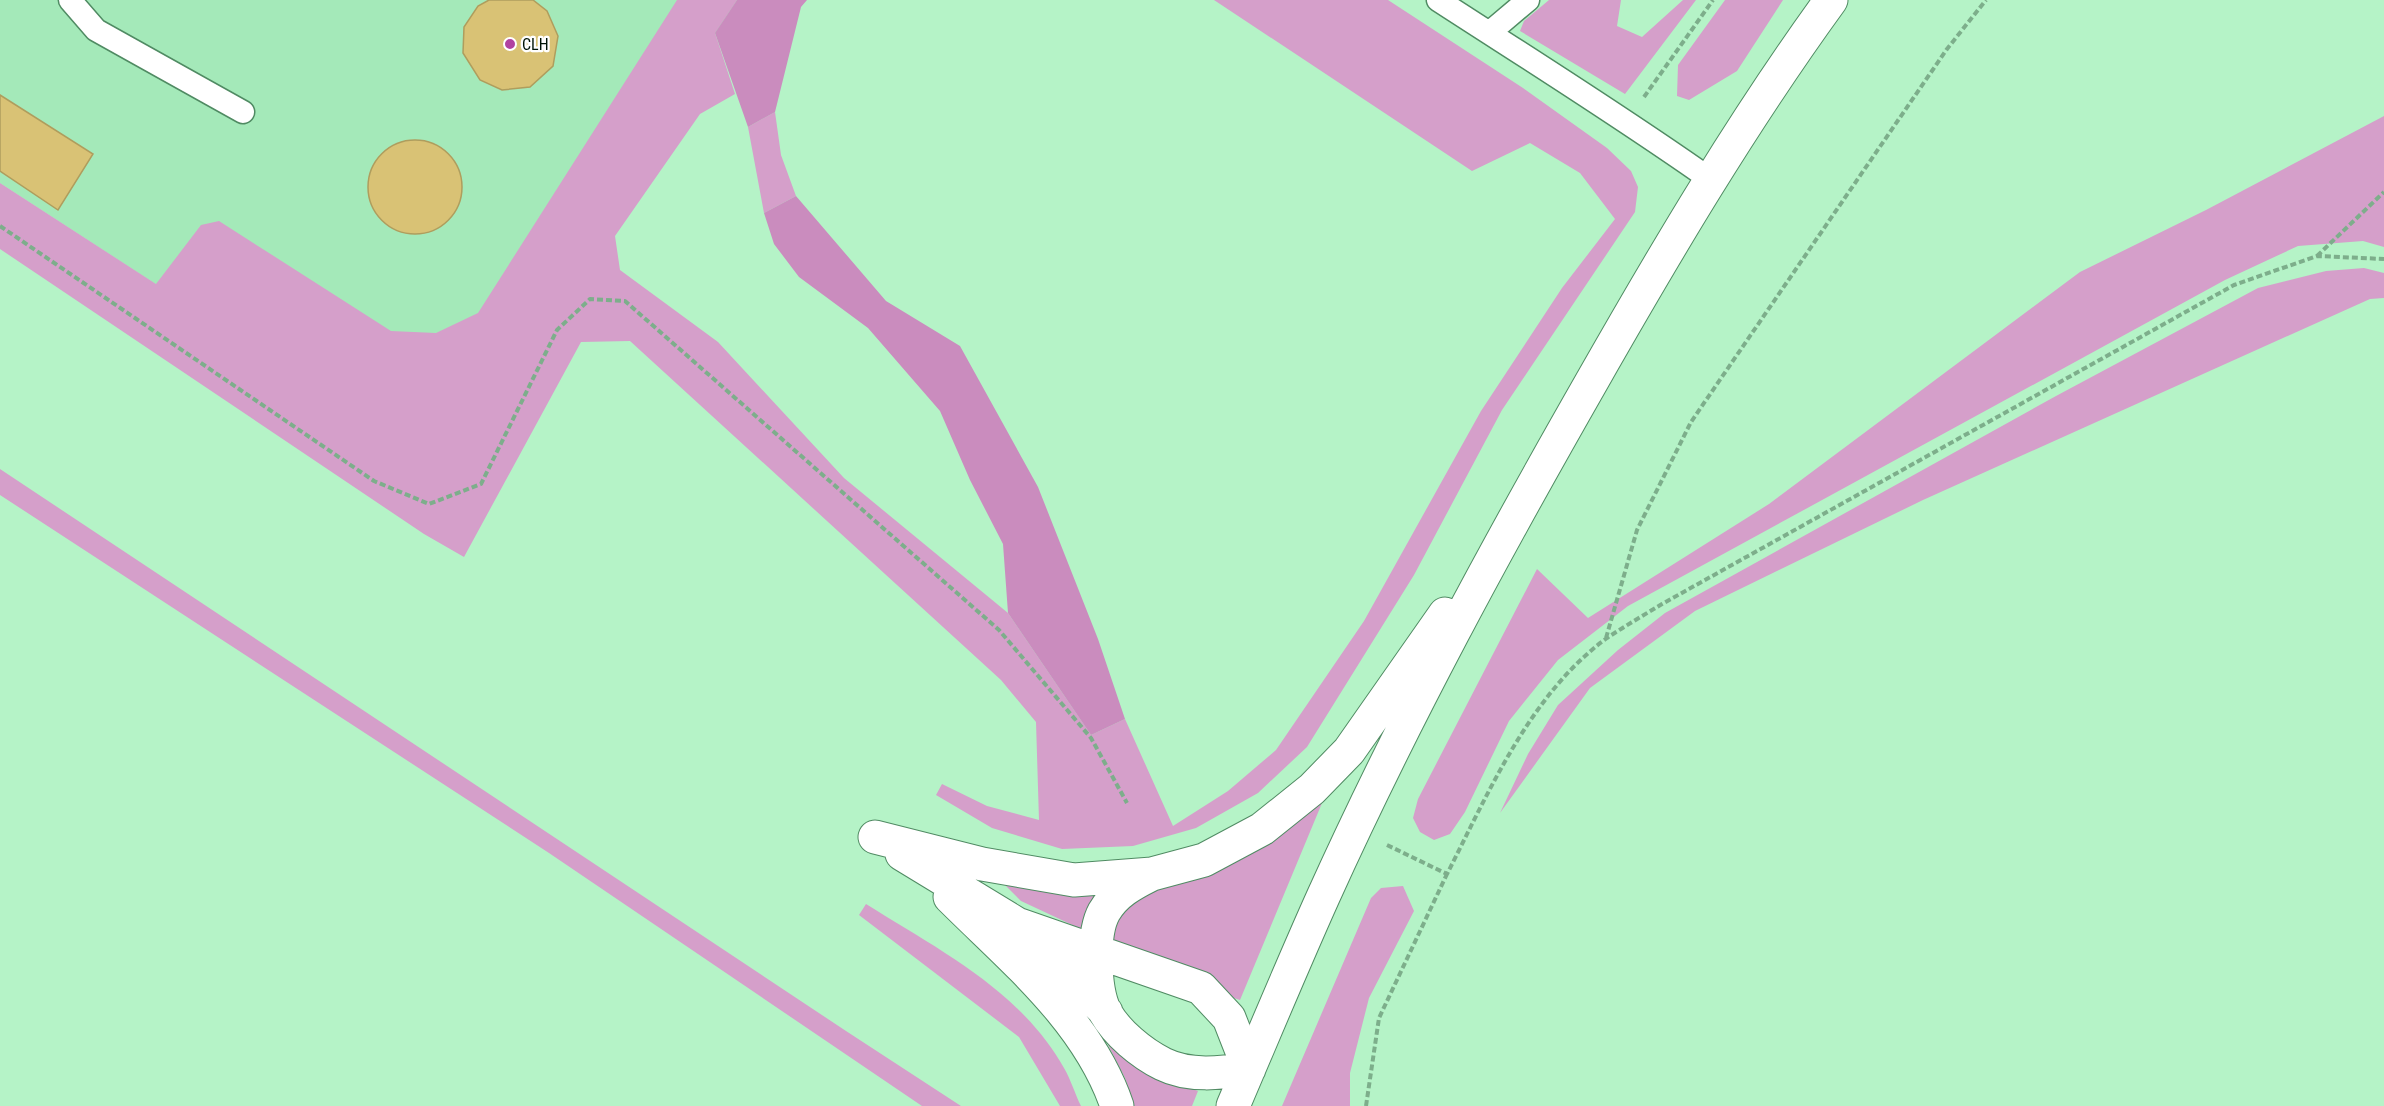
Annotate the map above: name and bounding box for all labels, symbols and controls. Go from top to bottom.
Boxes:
place label: CLH [522,35,549,54]
marker: CLH [503,37,517,51]

